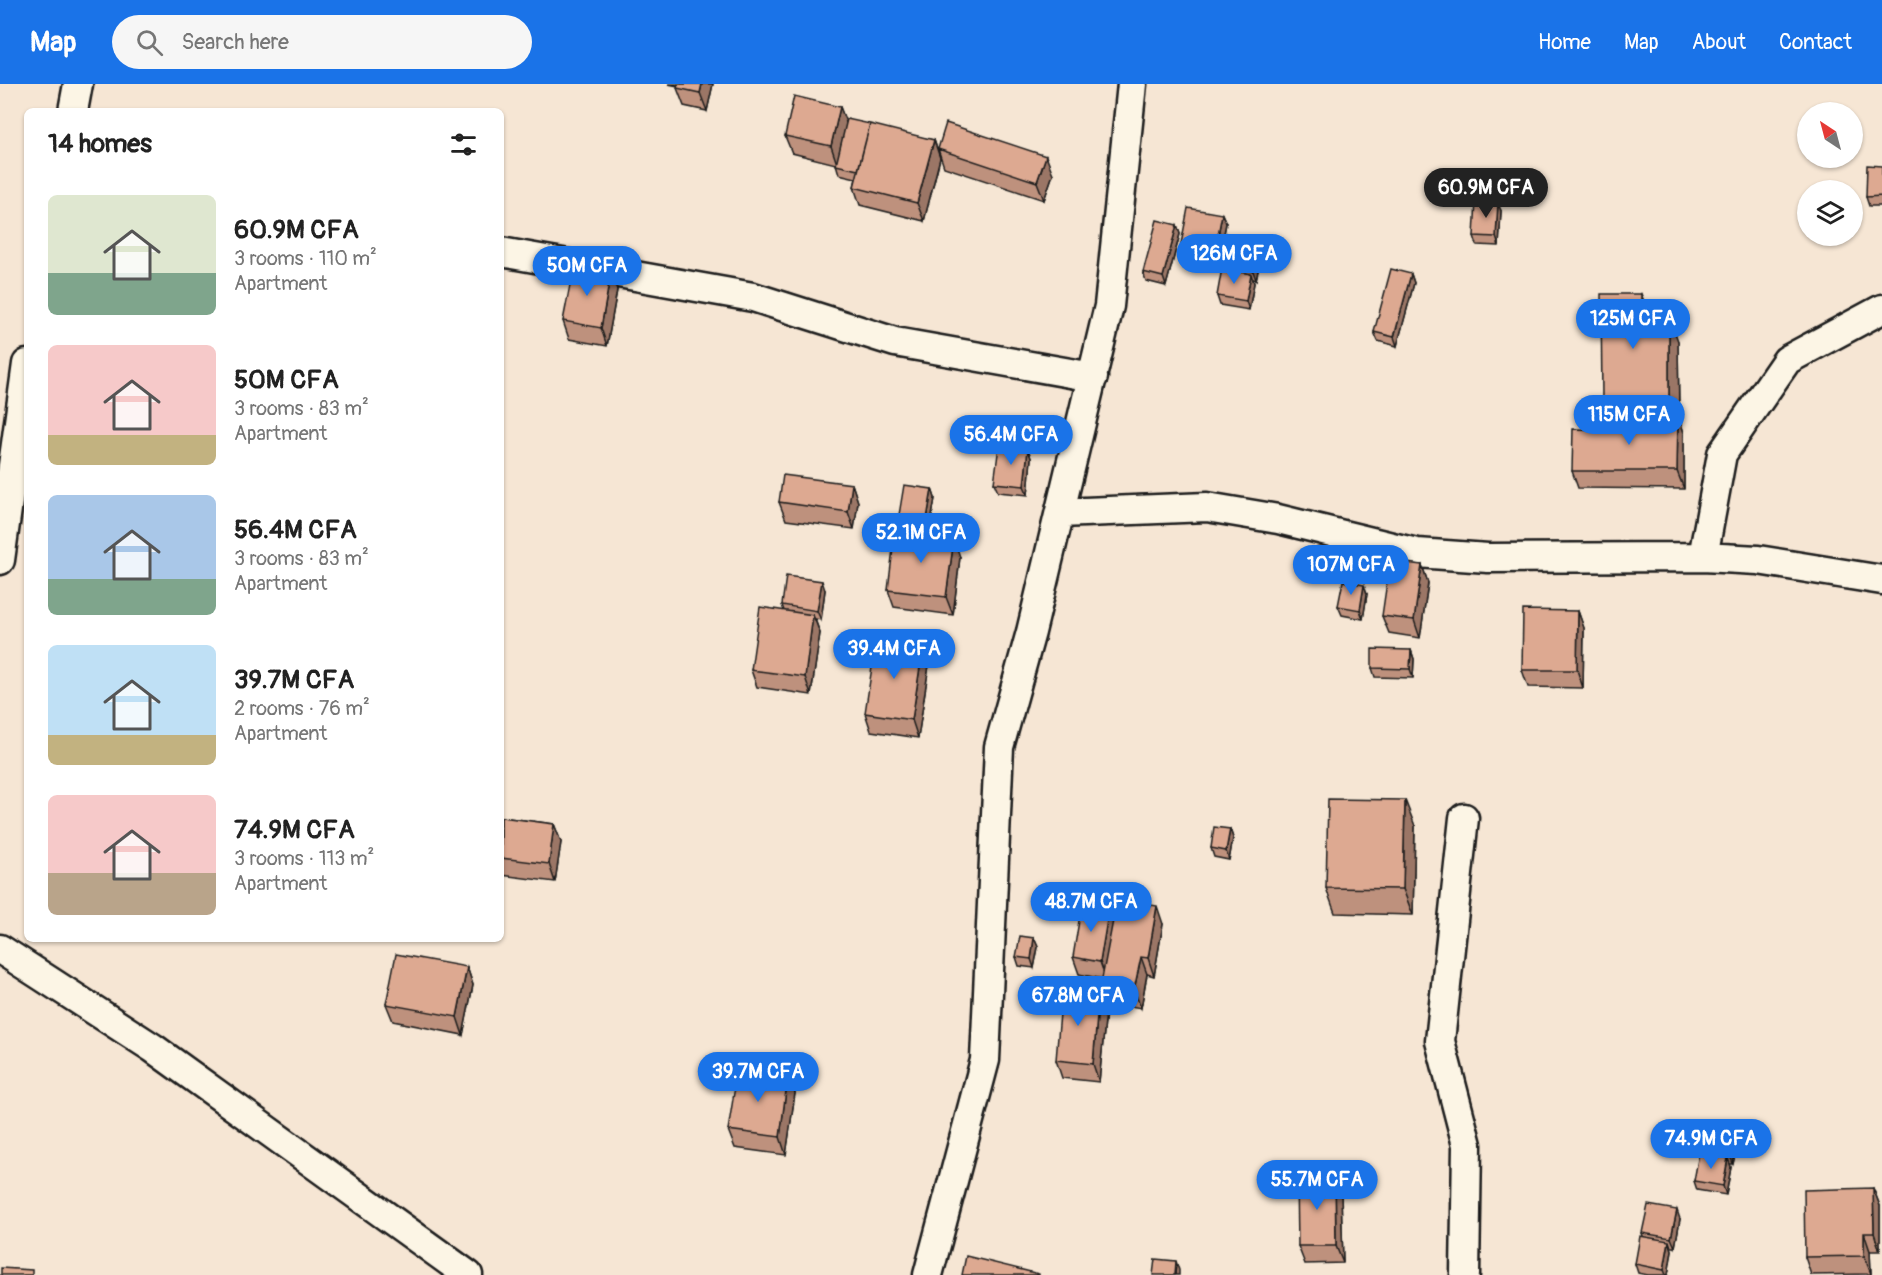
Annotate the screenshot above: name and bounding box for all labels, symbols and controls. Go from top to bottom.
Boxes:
search box [112,15,532,69]
text: Map [30,25,76,60]
icon: search [133,26,166,59]
text: Search here [181,28,289,56]
text: Home [1538,29,1591,56]
text: Map [1624,29,1659,56]
text: About [1692,29,1746,56]
text: Contact [1779,29,1852,56]
north arrow [1797,102,1863,168]
map controls [1797,102,1863,246]
text: 14 homes [48,128,152,160]
icon: filters [447,128,480,161]
pin: 60.9M CFA [1417,168,1555,219]
text: 60.9M CFA [1438,175,1534,200]
button: layers [1797,180,1863,246]
text: 60.9M CFA [234,214,359,246]
icon: home [96,219,168,291]
pin: 126M CFA [1172,234,1296,285]
text: 126M CFA [1191,241,1277,266]
text: 3 rooms · 110 m² [234,246,377,271]
pin: 50M CFA [532,246,642,297]
text: 50M CFA [547,253,627,278]
text: Apartment [234,271,327,296]
pin: 125M CFA [1571,299,1695,350]
text: 125M CFA [1590,306,1676,331]
text: 50M CFA [234,364,339,396]
icon: home [96,369,168,441]
pin: 115M CFA [1567,395,1691,446]
text: 3 rooms · 83 m² [234,396,369,421]
text: 115M CFA [1588,402,1670,427]
pin: 56.4M CFA [942,415,1080,466]
text: Apartment [234,421,327,446]
text: 56.4M CFA [964,422,1058,447]
pin: 52.1M CFA [852,513,990,564]
text: 56.4M CFA [234,514,357,546]
icon: home [96,519,168,591]
text: 52.1M CFA [876,520,966,545]
pin: 107M CFA [1289,545,1413,596]
text: 3 rooms · 83 m² [234,546,369,571]
text: 107M CFA [1307,552,1395,577]
text: Apartment [234,571,327,596]
pin: 39.4M CFA [825,629,963,680]
text: 39.4M CFA [847,636,941,661]
text: 39.7M CFA [234,664,354,696]
icon: home [96,669,168,741]
text: 2 rooms · 76 m² [234,696,370,721]
text: Apartment [234,721,327,746]
text: 74.9M CFA [234,814,355,846]
icon: home [96,819,168,891]
text: 3 rooms · 113 m² [234,846,374,871]
text: Apartment [234,871,327,896]
pin: 48.7M CFA [1022,882,1160,933]
text: 48.7M CFA [1045,889,1137,914]
pin: 67.8M CFA [1009,976,1147,1027]
text: 67.8M CFA [1032,983,1124,1008]
pin: 39.7M CFA [689,1052,827,1103]
text: 39.7M CFA [712,1059,804,1084]
pin: 74.9M CFA [1642,1119,1780,1170]
text: 74.9M CFA [1665,1126,1757,1151]
pin: 55.7M CFA [1248,1160,1386,1211]
text: 55.7M CFA [1271,1167,1363,1192]

